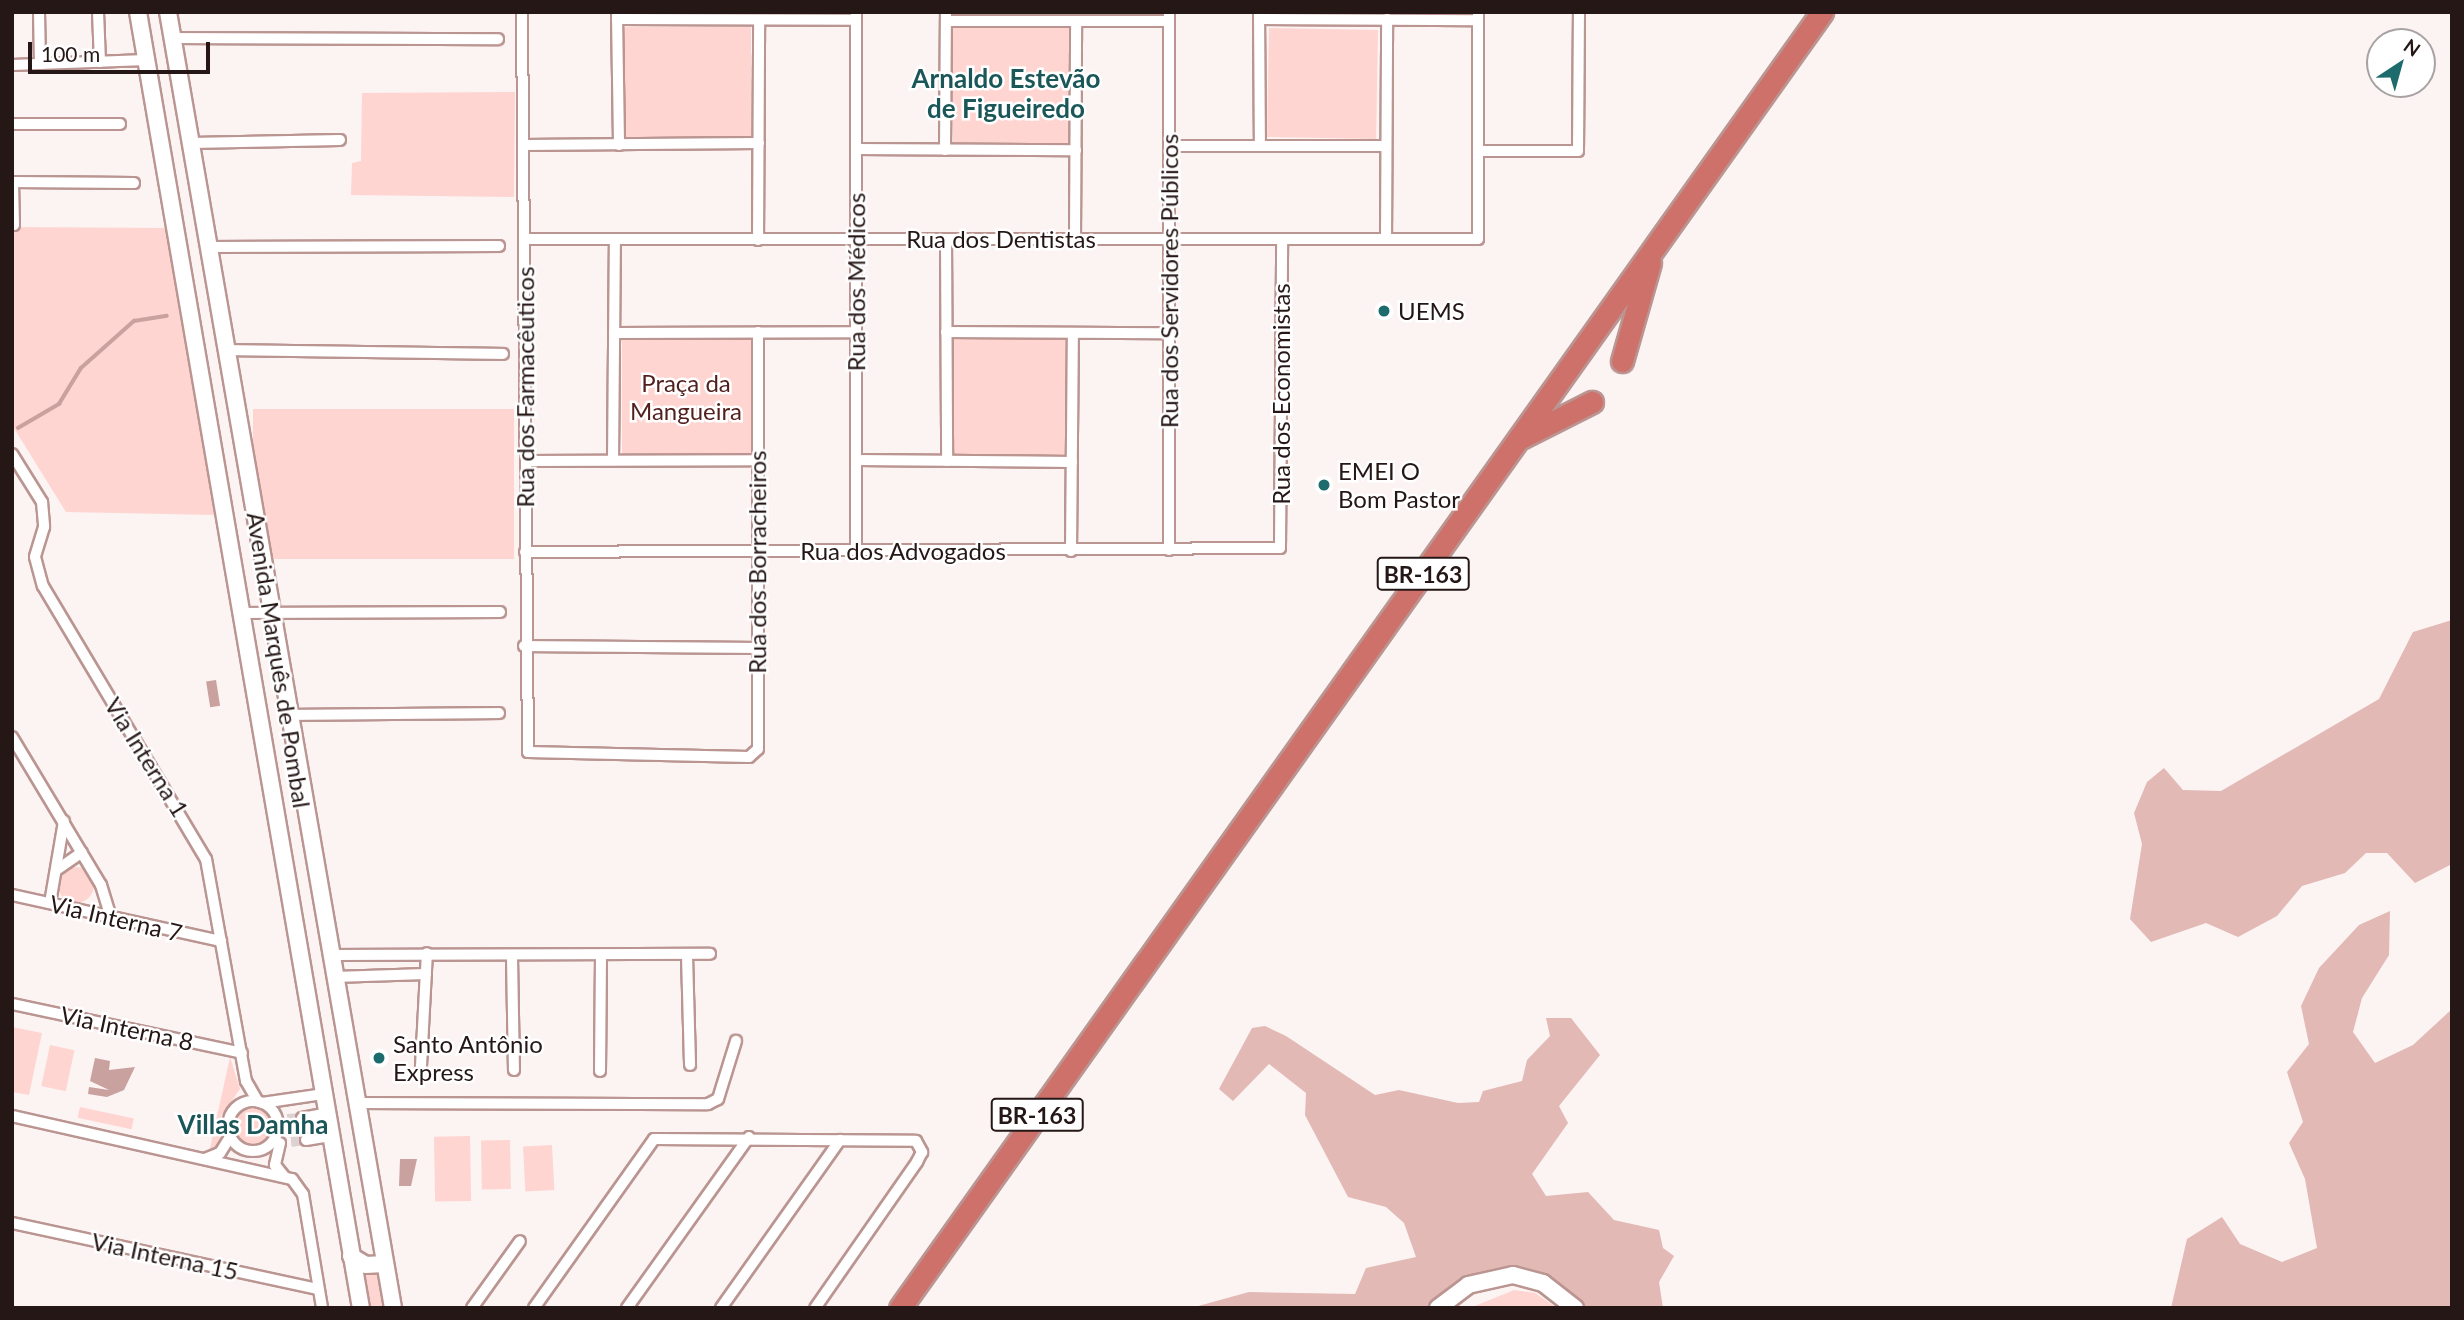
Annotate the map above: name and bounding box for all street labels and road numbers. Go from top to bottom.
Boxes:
street label: Rua dos Servidores Públicos [1155,134,1183,428]
street label: Rua dos Médicos [842,193,870,371]
street label: Rua dos Dentistas [906,225,1096,253]
street label: Rua dos Farmacêuticos [511,266,539,508]
street label: Rua dos Economistas [1267,283,1295,505]
street label: Rua dos Borracheiros [743,450,771,674]
street label: Avenida Marquês de Pombal [241,510,317,810]
street label: Rua dos Advogados [800,537,1006,565]
road number: BR-163 [1376,554,1470,594]
street label: Via Interna 1 [99,692,195,822]
street label: Via Interna 7 [47,889,185,947]
street label: Via Interna 8 [58,1000,196,1056]
road number: BR-163 [990,1096,1084,1134]
street label: Via Interna 15 [89,1226,241,1286]

